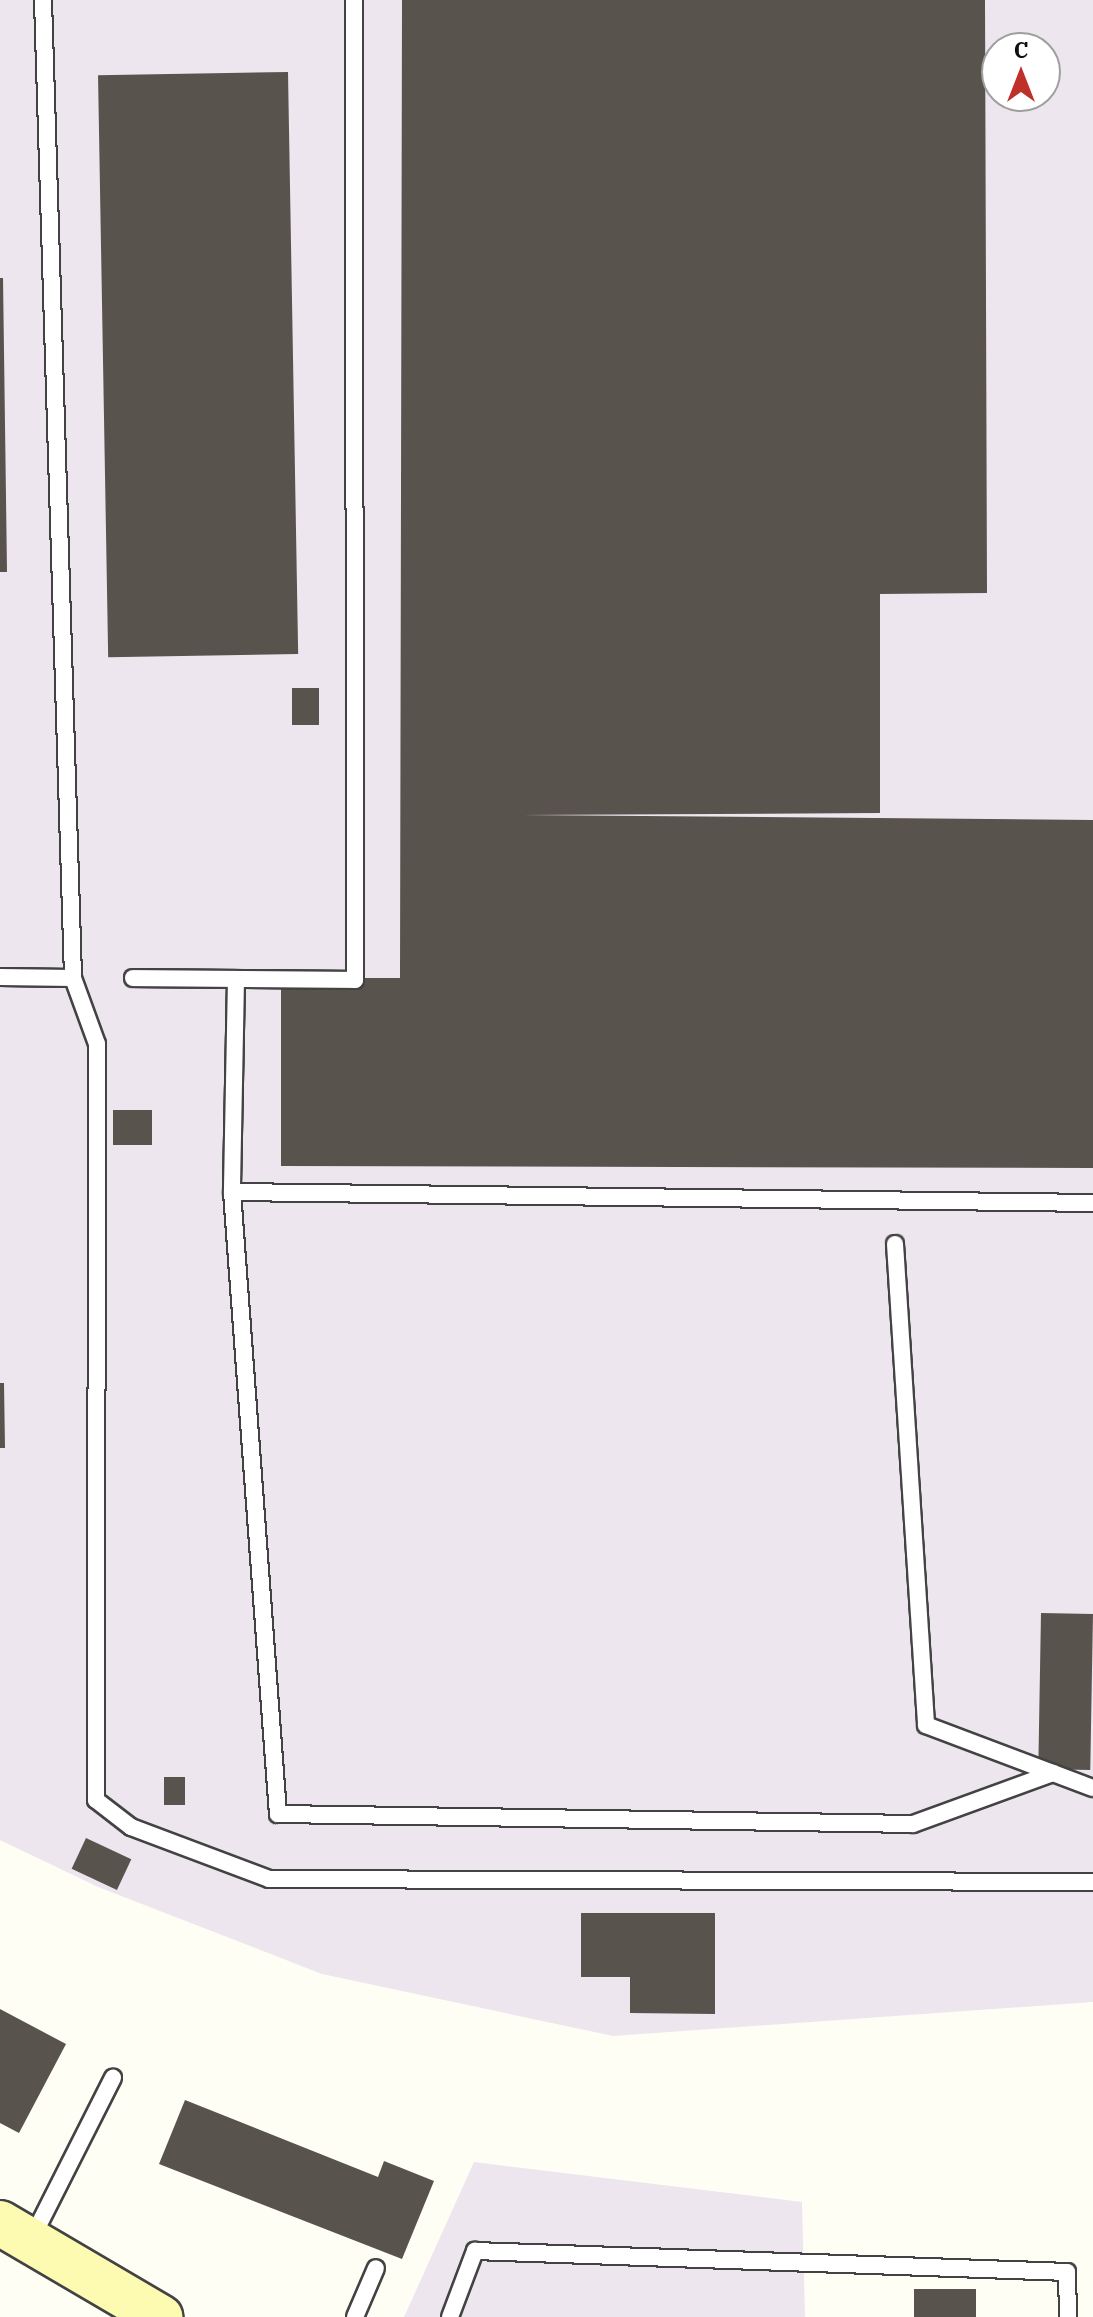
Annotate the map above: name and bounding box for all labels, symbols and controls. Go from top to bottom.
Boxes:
north arrow [981,32,1061,112]
text: С [1014,35,1028,64]

